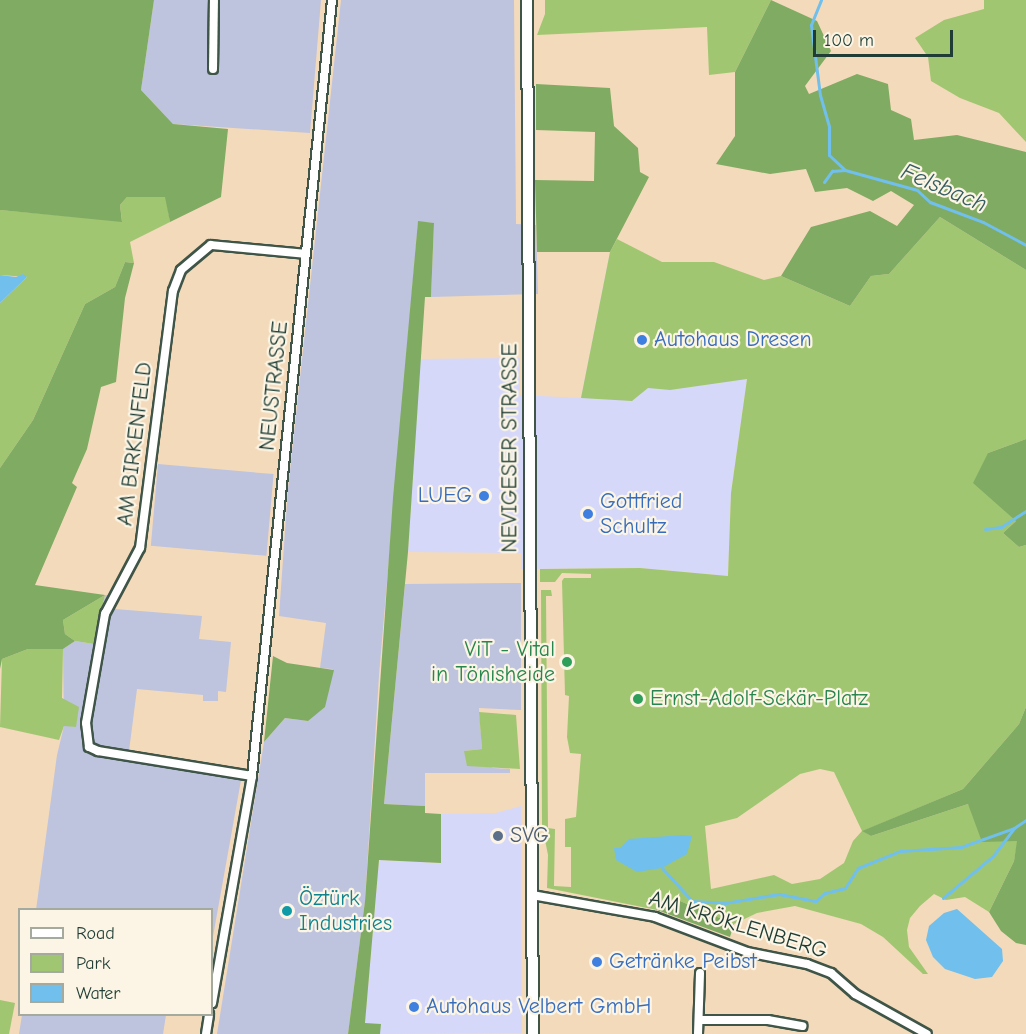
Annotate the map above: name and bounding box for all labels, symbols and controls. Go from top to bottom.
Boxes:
scale bar [816,18,956,56]
text: 100 m [824,30,874,51]
water label: Felsbach [897,157,991,219]
street label: NEUSTRASSE [254,320,294,452]
place label: Autohaus Dresen [654,327,812,353]
marker: Autohaus Dresen [635,333,649,347]
street label: NEVIGESER STRASSE [497,343,523,553]
street label: AM BIRKENFELD [112,361,158,527]
place label: LUEG [418,483,472,509]
place label: Gottfried Schultz [600,488,682,540]
marker: LUEG [477,489,491,503]
marker: Gottfried Schultz [581,507,595,521]
place label: ViT - Vital in Tönisheide [431,636,555,688]
marker: ViT - Vital in Tönisheide [560,655,574,669]
place label: Ernst-Adolf-Sckär-Platz [650,686,868,712]
marker: Ernst-Adolf-Sckär-Platz [631,692,645,706]
place label: SVG [510,823,549,849]
marker: SVG [491,829,505,843]
place label: Öztürk Industries [299,885,392,936]
street label: AM KRÖKLENBERG [646,885,830,965]
marker: Öztürk Industries [280,904,294,918]
legend [18,908,213,1016]
text: Road [76,923,115,944]
place label: Getränke Peibst [609,949,757,975]
text: Park [76,953,110,974]
marker: Getränke Peibst [590,955,604,969]
text: Water [76,983,120,1004]
place label: Autohaus Velbert GmbH [426,994,651,1020]
marker: Autohaus Velbert GmbH [407,1000,421,1014]

